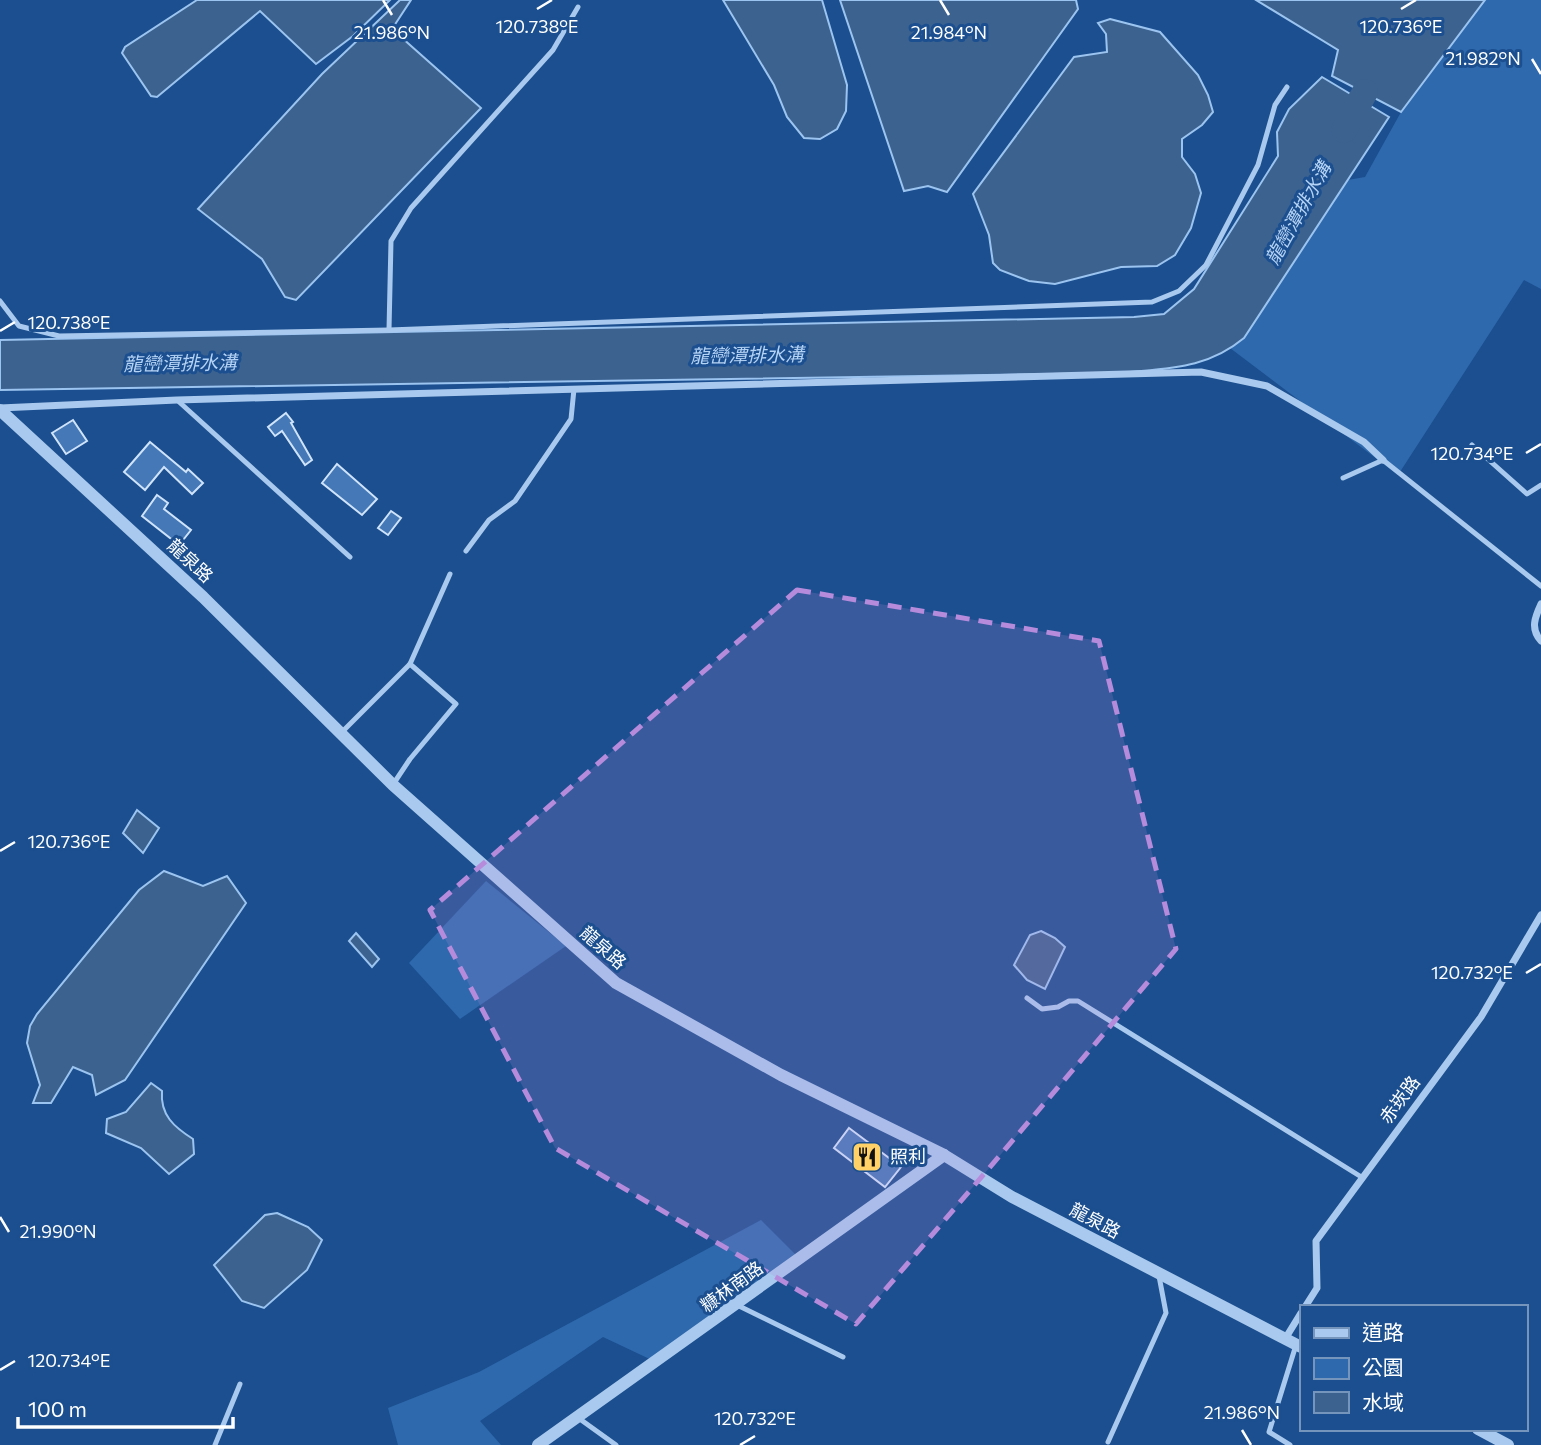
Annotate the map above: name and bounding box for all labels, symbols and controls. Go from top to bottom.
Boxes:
text: 120.738°E [496,15,578,37]
text: 120.736°E [1360,15,1442,37]
text: 21.986°N [354,21,430,43]
text: 21.984°N [911,21,987,43]
text: 21.982°N [1445,47,1521,69]
water label: 龍巒潭排水溝 [1260,155,1337,268]
text: 120.738°E [28,311,110,333]
water label: 龍巒潭排水溝 [690,342,807,367]
water label: 龍巒潭排水溝 [123,350,240,375]
text: 120.734°E [1431,442,1513,464]
street label: 龍泉路 [163,534,218,587]
text: 120.736°E [28,830,110,852]
street label: 龍泉路 [576,921,631,973]
text: 120.732°E [1431,961,1513,983]
street label: 赤崁路 [1374,1071,1424,1128]
restaurant icon: 照利 [850,1140,884,1174]
place label: 照利 [890,1145,926,1167]
street label: 龍泉路 [1066,1198,1124,1243]
text: 21.990°N [19,1220,97,1242]
street label: 糠林南路 [696,1256,767,1316]
legend [1300,1305,1527,1431]
text: 道路 [1362,1319,1404,1344]
text: 120.734°E [28,1349,110,1371]
text: 公園 [1362,1354,1404,1379]
scale bar [18,1386,233,1430]
text: 水域 [1362,1389,1404,1414]
text: 100 m [28,1396,87,1421]
text: 21.986°N [1204,1401,1280,1423]
text: 120.732°E [714,1407,796,1429]

